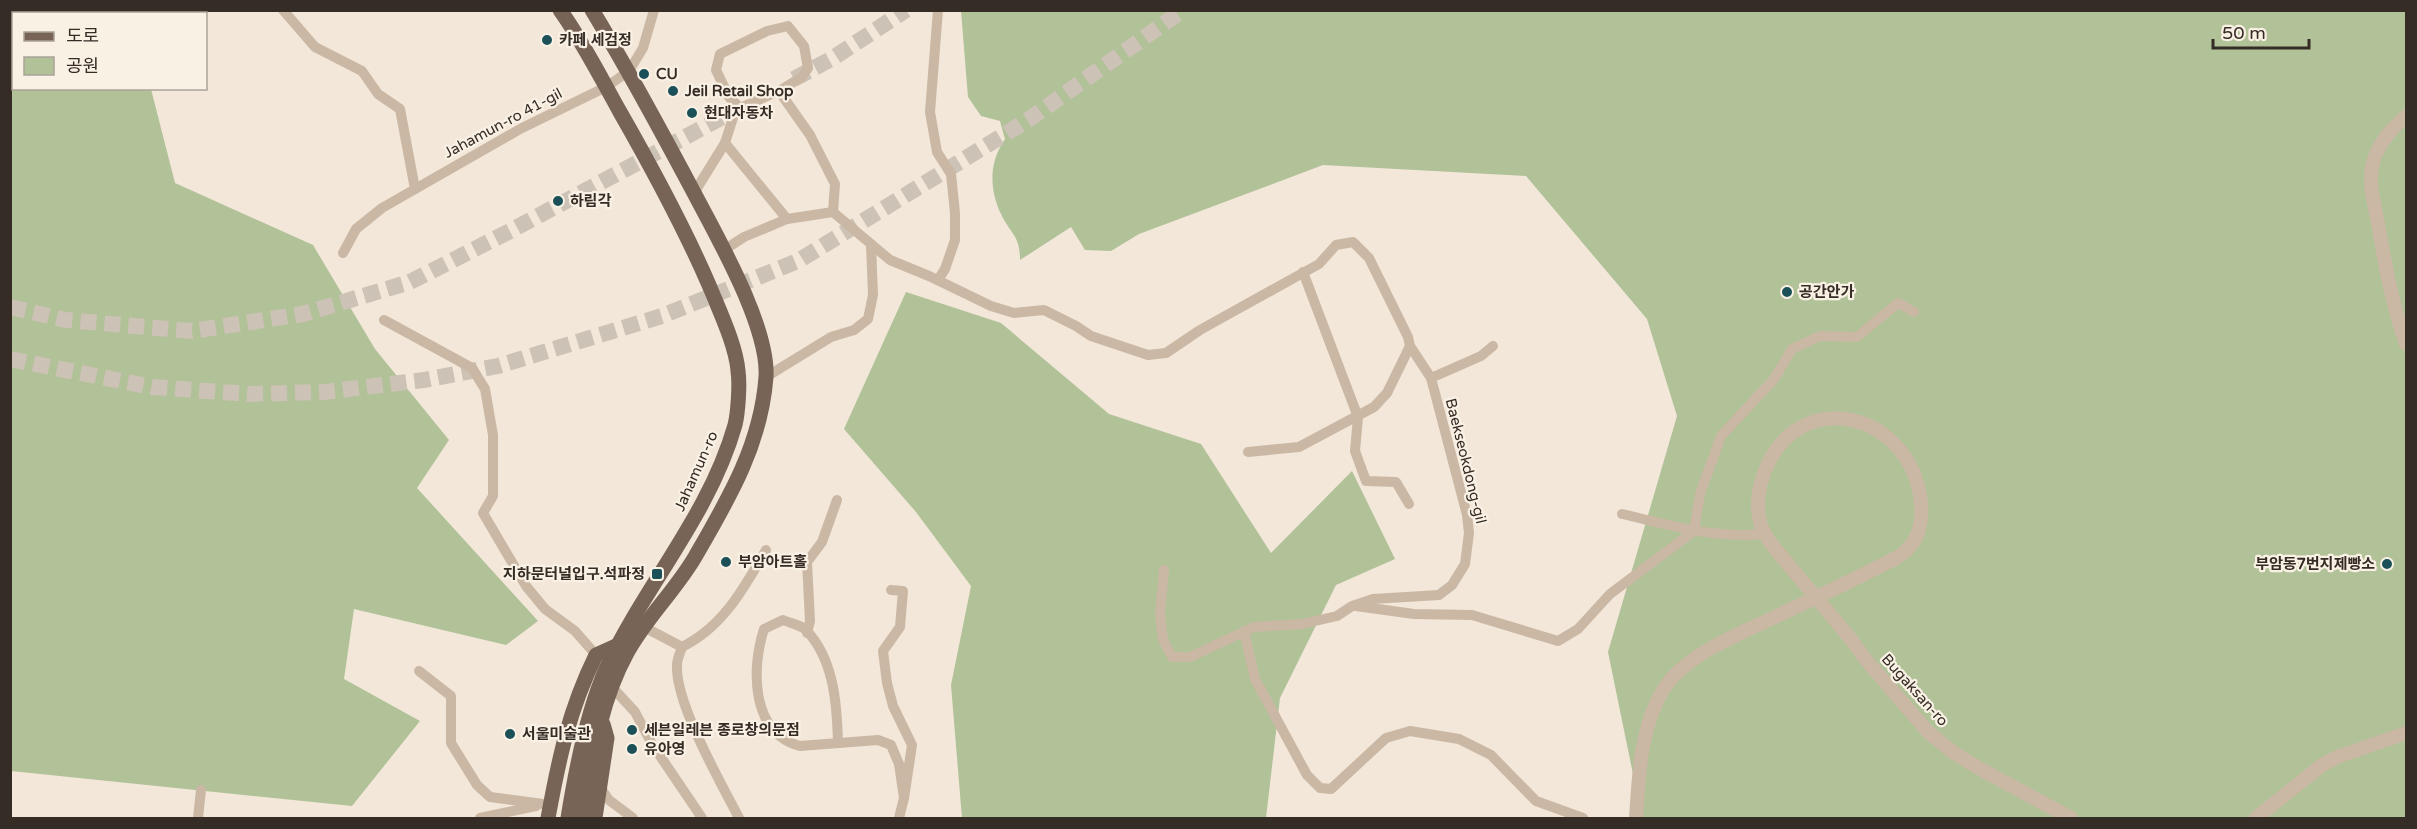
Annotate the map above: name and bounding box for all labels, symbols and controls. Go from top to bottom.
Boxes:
legend [12,12,207,90]
scale bar [2213,12,2309,50]
text: 50 m [2222,22,2266,44]
text: 도로 [66,25,99,47]
place label: 카페 세검정 [559,31,632,49]
marker: 카페 세검정 [540,33,554,47]
text: 공원 [66,55,99,77]
place label: CU [656,65,678,83]
marker: CU [637,67,651,81]
place label: Jeil Retail Shop [684,82,794,101]
street label: Jahamun-ro 41-gil [441,84,565,162]
marker: Jeil Retail Shop [666,84,680,98]
place label: 현대자동차 [704,104,773,122]
marker: 현대자동차 [685,106,699,120]
place label: 하림각 [570,192,612,210]
marker: 하림각 [551,194,565,208]
place label: 공간안가 [1799,283,1854,301]
marker: 공간안가 [1780,285,1794,299]
street label: Baekseokdong-gil [1442,396,1490,526]
street label: Jahamun-ro [670,428,722,514]
place label: 부암아트홀 [738,553,807,571]
marker: 부암아트홀 [719,555,733,569]
place label: 부암동7번지제빵소 [2255,555,2375,573]
marker: 부암동7번지제빵소 [2380,557,2394,571]
place label: 지하문터널입구.석파정 [503,565,645,583]
marker: 지하문터널입구.석파정 [650,567,664,581]
street label: Bugaksan-ro [1878,650,1952,730]
place label: 세븐일레븐 종로창의문점 [644,721,800,739]
marker: 세븐일레븐 종로창의문점 [625,723,639,737]
place label: 서울미술관 [522,725,591,743]
marker: 서울미술관 [503,727,517,741]
place label: 유아영 [644,740,685,758]
marker: 유아영 [625,742,639,756]

